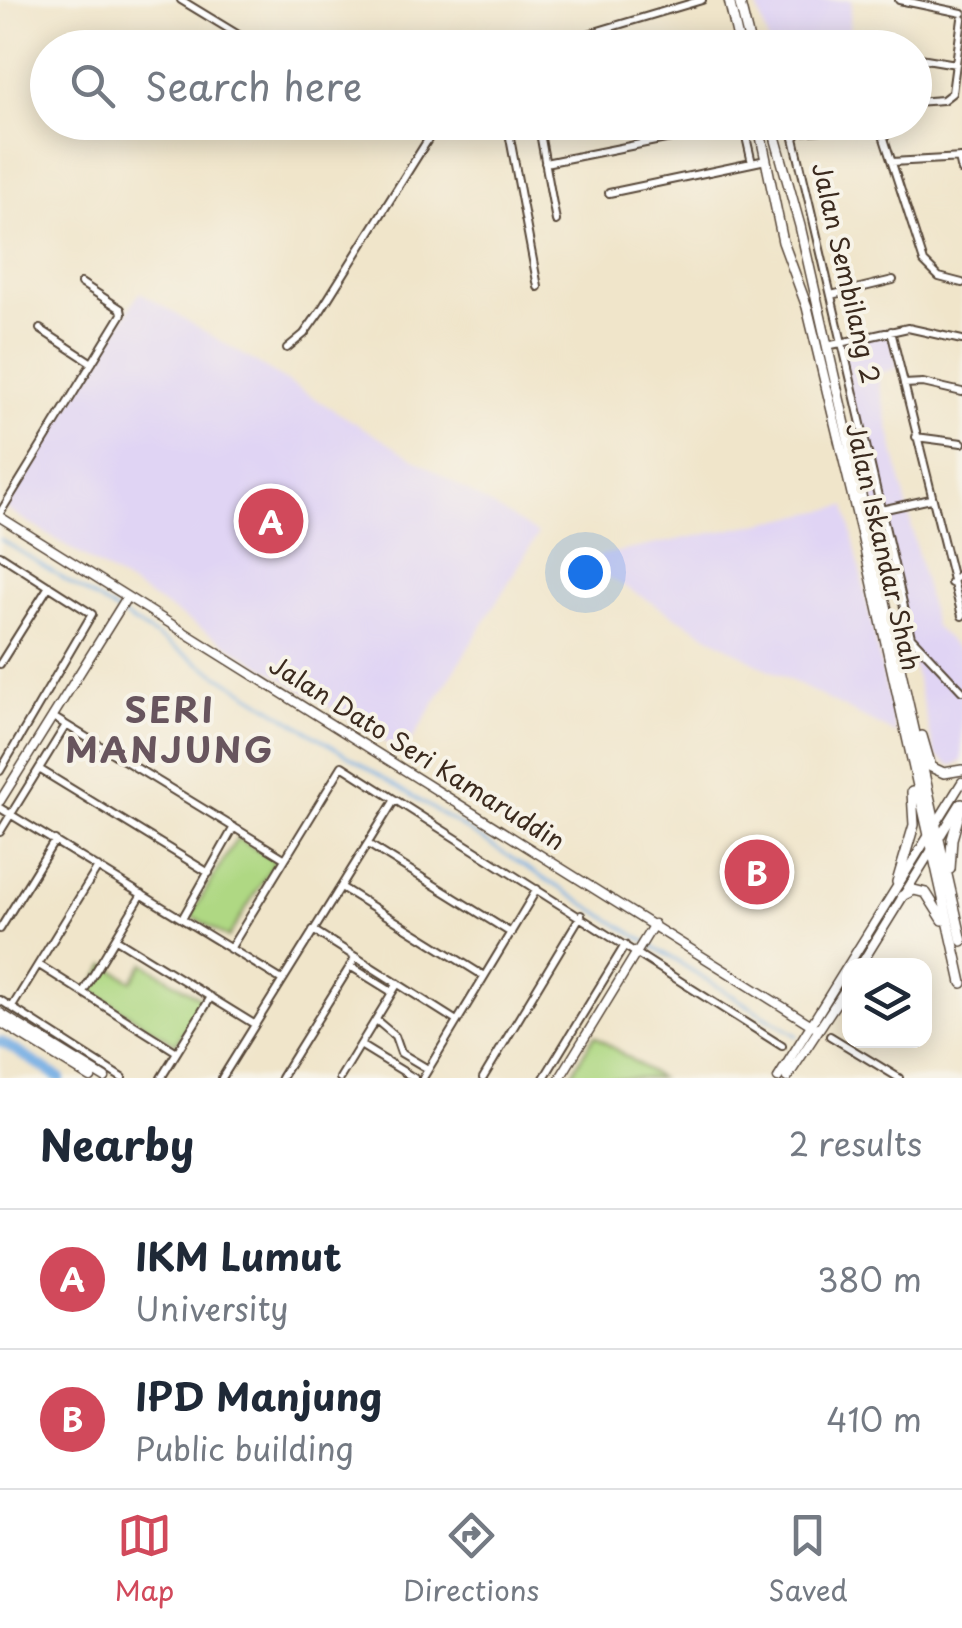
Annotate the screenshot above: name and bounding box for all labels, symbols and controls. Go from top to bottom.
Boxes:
search box [30,30,932,140]
text: Search here [145,57,362,114]
icon: search [65,58,120,113]
street label: Jalan Sembilang 2 [803,159,891,387]
street label: Jalan Iskandar Shah [837,419,931,675]
pin: A [238,484,304,558]
your location [560,547,611,598]
street label: Jalan Dato Seri Kamaruddin [262,645,573,859]
district label: SERI MANJUNG [65,682,275,775]
pin: B [724,834,790,910]
map controls [842,958,932,1048]
button: layers [842,958,932,1048]
text: Nearby [40,1112,194,1175]
text: 2 results [789,1119,922,1167]
text: IKM Lumut [135,1227,342,1284]
text: A [60,1255,85,1303]
text: 380 m [817,1255,922,1303]
text: University [135,1284,289,1332]
text: IPD Manjung [135,1367,382,1424]
text: B [62,1395,83,1443]
text: 410 m [826,1395,922,1443]
text: Public building [135,1424,354,1472]
tab: Map [114,1508,174,1611]
tab: Directions [403,1508,539,1611]
tab: Saved [768,1508,848,1611]

